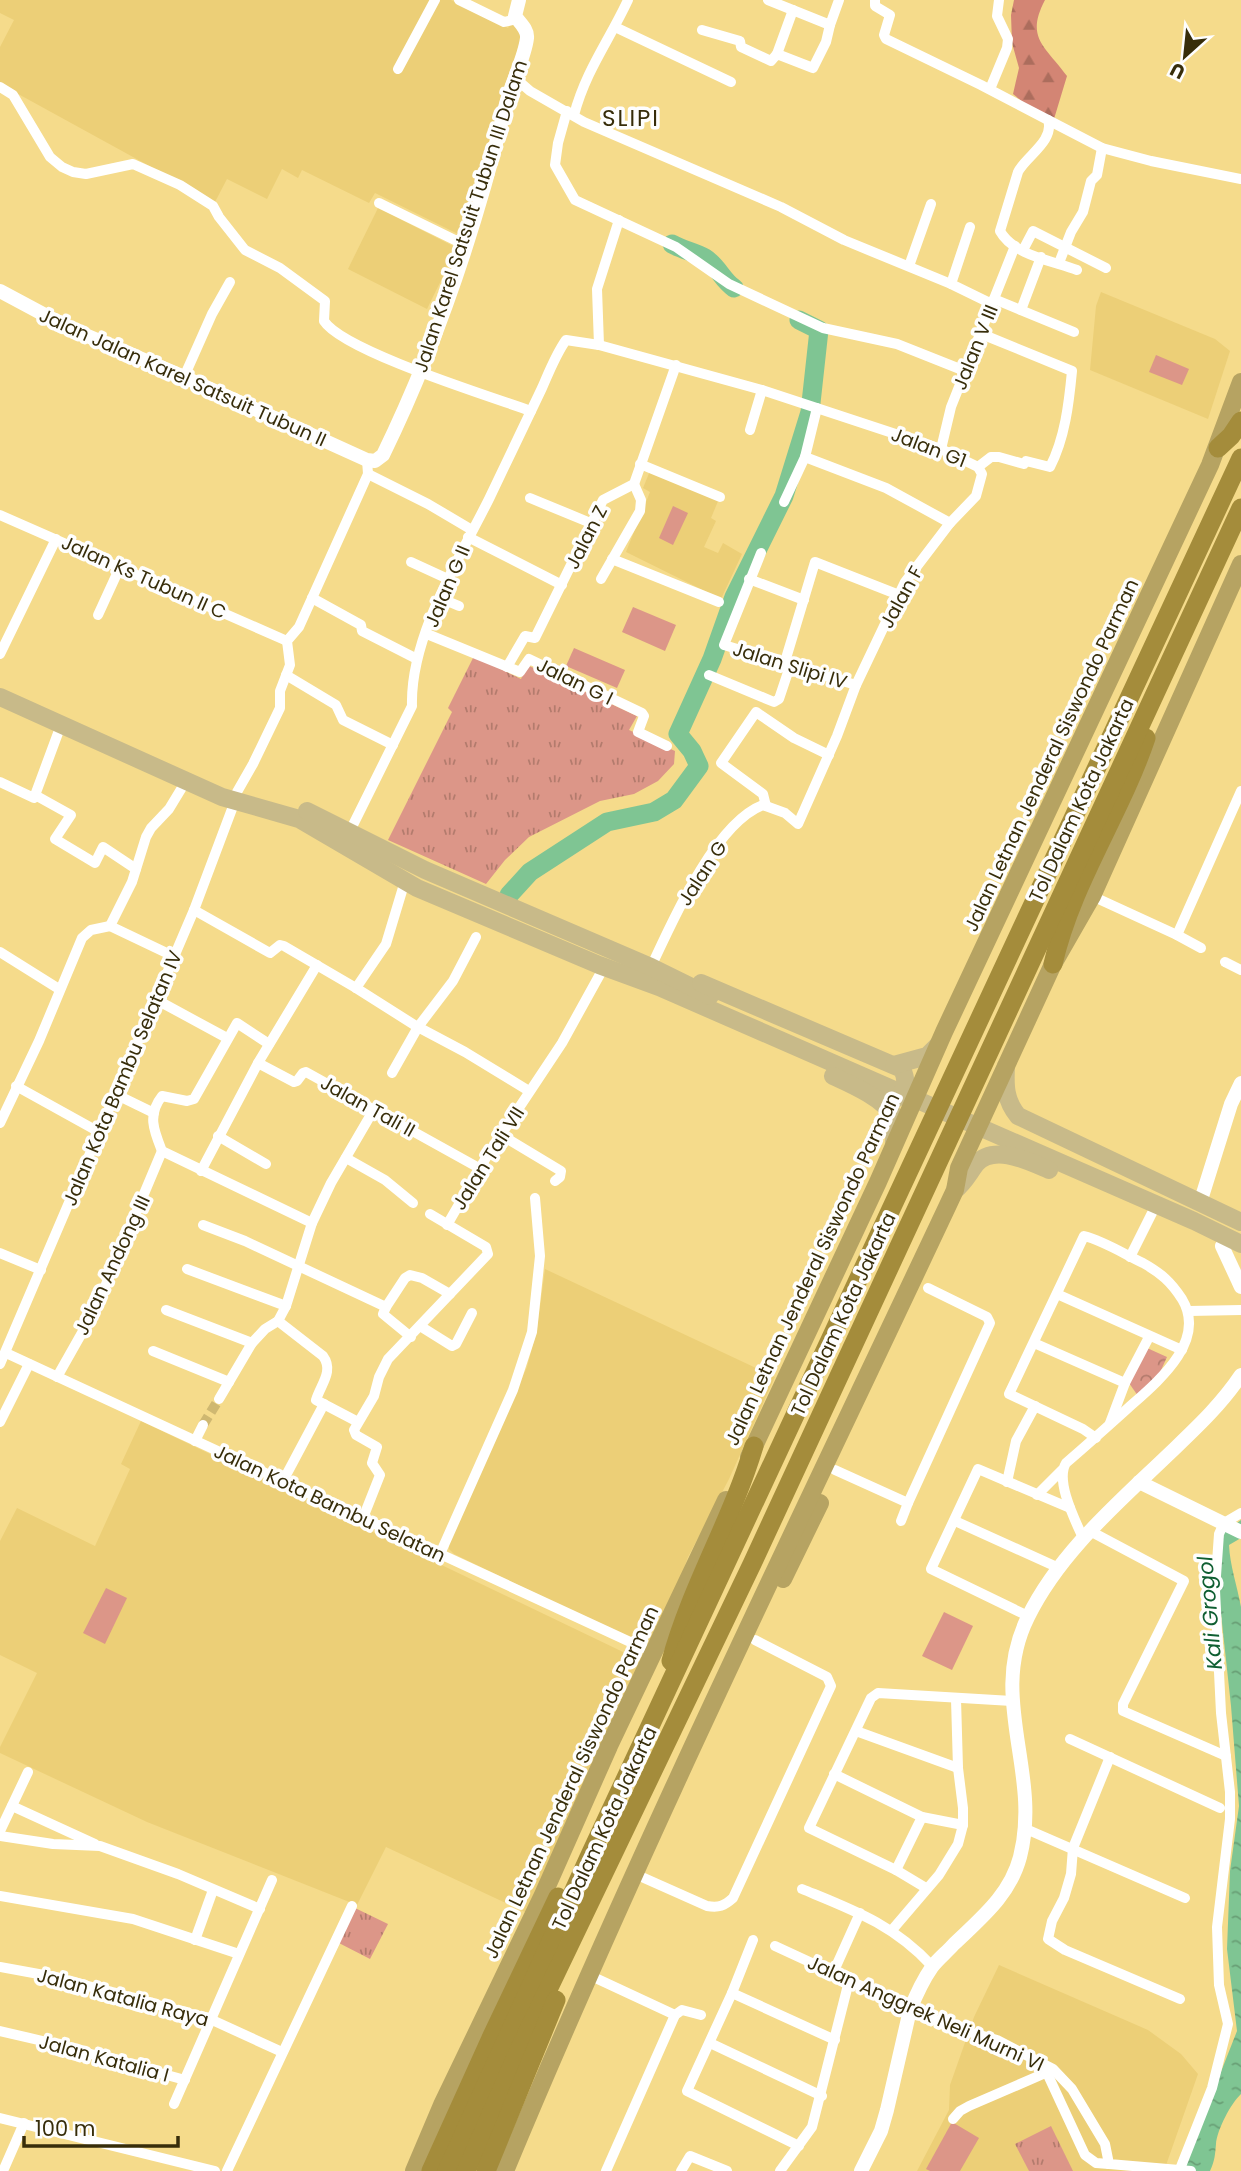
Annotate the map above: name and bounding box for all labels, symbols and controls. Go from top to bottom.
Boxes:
north arrow [1150,21,1220,91]
street label: Jalan Karel Satsuit Tubun III Dalam [407,56,534,376]
text: U [1165,56,1190,86]
district label: SLIPI [602,102,660,134]
street label: Jalan V III [946,301,1005,394]
street label: Jalan Jalan Karel Satsuit Tubun II [35,302,331,453]
street label: Jalan G1 [887,421,970,474]
street label: Jalan Z [559,501,614,574]
street label: Jalan Ks Tubun II C [57,529,231,626]
street label: Jalan G II [418,541,477,631]
street label: Jalan F [873,561,930,633]
street label: Jalan Letnan Jenderal Siswondo Parman [958,574,1145,936]
street label: Jalan Slipi IV [729,635,851,696]
street label: Jalan G I [532,651,618,712]
street label: Tol Dalam Kota Jakarta [1022,694,1140,906]
street label: Jalan G [671,836,733,911]
street label: Jalan Kota Bambu Selatan IV [56,946,189,1210]
street label: Jalan Tali II [315,1069,420,1144]
street label: Jalan Letnan Jenderal Siswondo Parman [719,1088,906,1450]
street label: Jalan Tali VII [446,1101,531,1215]
street label: Jalan Andong III [68,1191,157,1340]
street label: Tol Dalam Kota Jakarta [784,1208,902,1420]
street label: Jalan Kota Bambu Selatan [210,1438,450,1569]
water label: Kali Grogol [1190,1554,1229,1671]
street label: Jalan Letnan Jenderal Siswondo Parman [478,1601,665,1963]
street label: Tol Dalam Kota Jakarta [545,1722,663,1934]
street label: Jalan Anggrek Neli Murni VI [803,1949,1049,2078]
street label: Jalan Katalia Raya [34,1962,212,2033]
street label: Jalan Katalia I [36,2028,172,2089]
scale bar [24,2104,178,2148]
text: 100 m [35,2114,95,2143]

